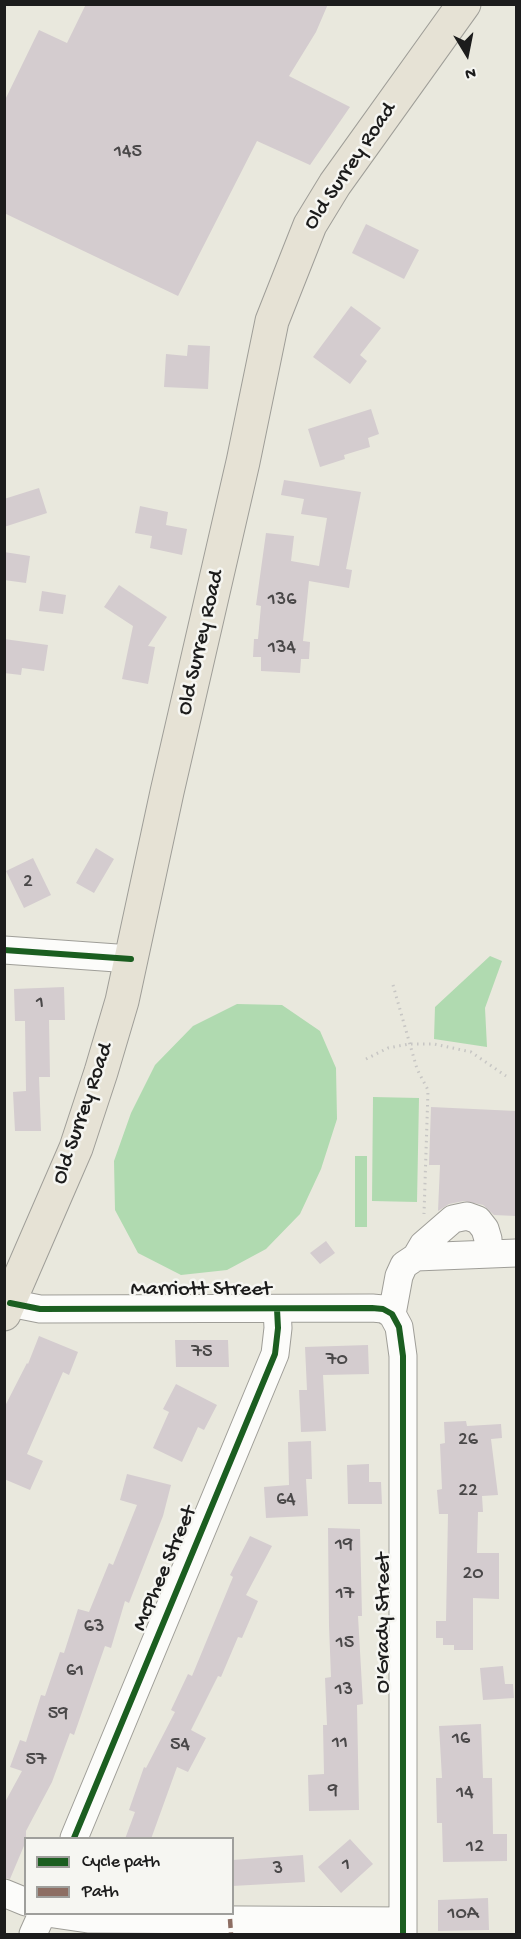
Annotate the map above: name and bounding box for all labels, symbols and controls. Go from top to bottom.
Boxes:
north arrow [437,24,497,84]
text: N [463,62,477,82]
street label: Old Surrey Road [299,98,403,236]
house number: 145 [114,141,142,165]
street label: Old Surrey Road [173,568,231,718]
house number: 136 [268,589,296,613]
house number: 134 [268,637,296,661]
house number: 2 [23,871,33,895]
house number: 1 [36,992,44,1016]
street label: Old Surrey Road [47,1040,121,1188]
street label: Marriott Street [130,1278,272,1304]
house number: 75 [192,1341,212,1365]
house number: 70 [326,1349,348,1373]
house number: 26 [458,1429,478,1453]
house number: 22 [458,1480,478,1504]
house number: 64 [276,1489,296,1513]
street label: McPhee Street [128,1503,204,1635]
house number: 19 [335,1534,353,1558]
street label: O'Grady Street [372,1553,398,1693]
house number: 20 [462,1563,484,1587]
house number: 17 [336,1583,354,1607]
house number: 63 [84,1616,104,1640]
house number: 15 [336,1632,354,1656]
house number: 61 [66,1660,84,1684]
house number: 13 [335,1679,353,1703]
house number: 59 [48,1703,68,1727]
house number: 16 [452,1728,470,1752]
house number: 11 [332,1732,348,1756]
house number: 54 [170,1734,190,1758]
house number: 57 [26,1749,46,1773]
house number: 9 [328,1780,338,1804]
house number: 14 [456,1782,474,1806]
house number: 12 [466,1836,484,1860]
legend [24,1837,234,1915]
text: Cycle path [82,1852,160,1873]
house number: 1 [342,1854,350,1878]
house number: 3 [273,1858,283,1882]
text: Path [82,1882,119,1903]
house number: 10A [447,1903,479,1927]

